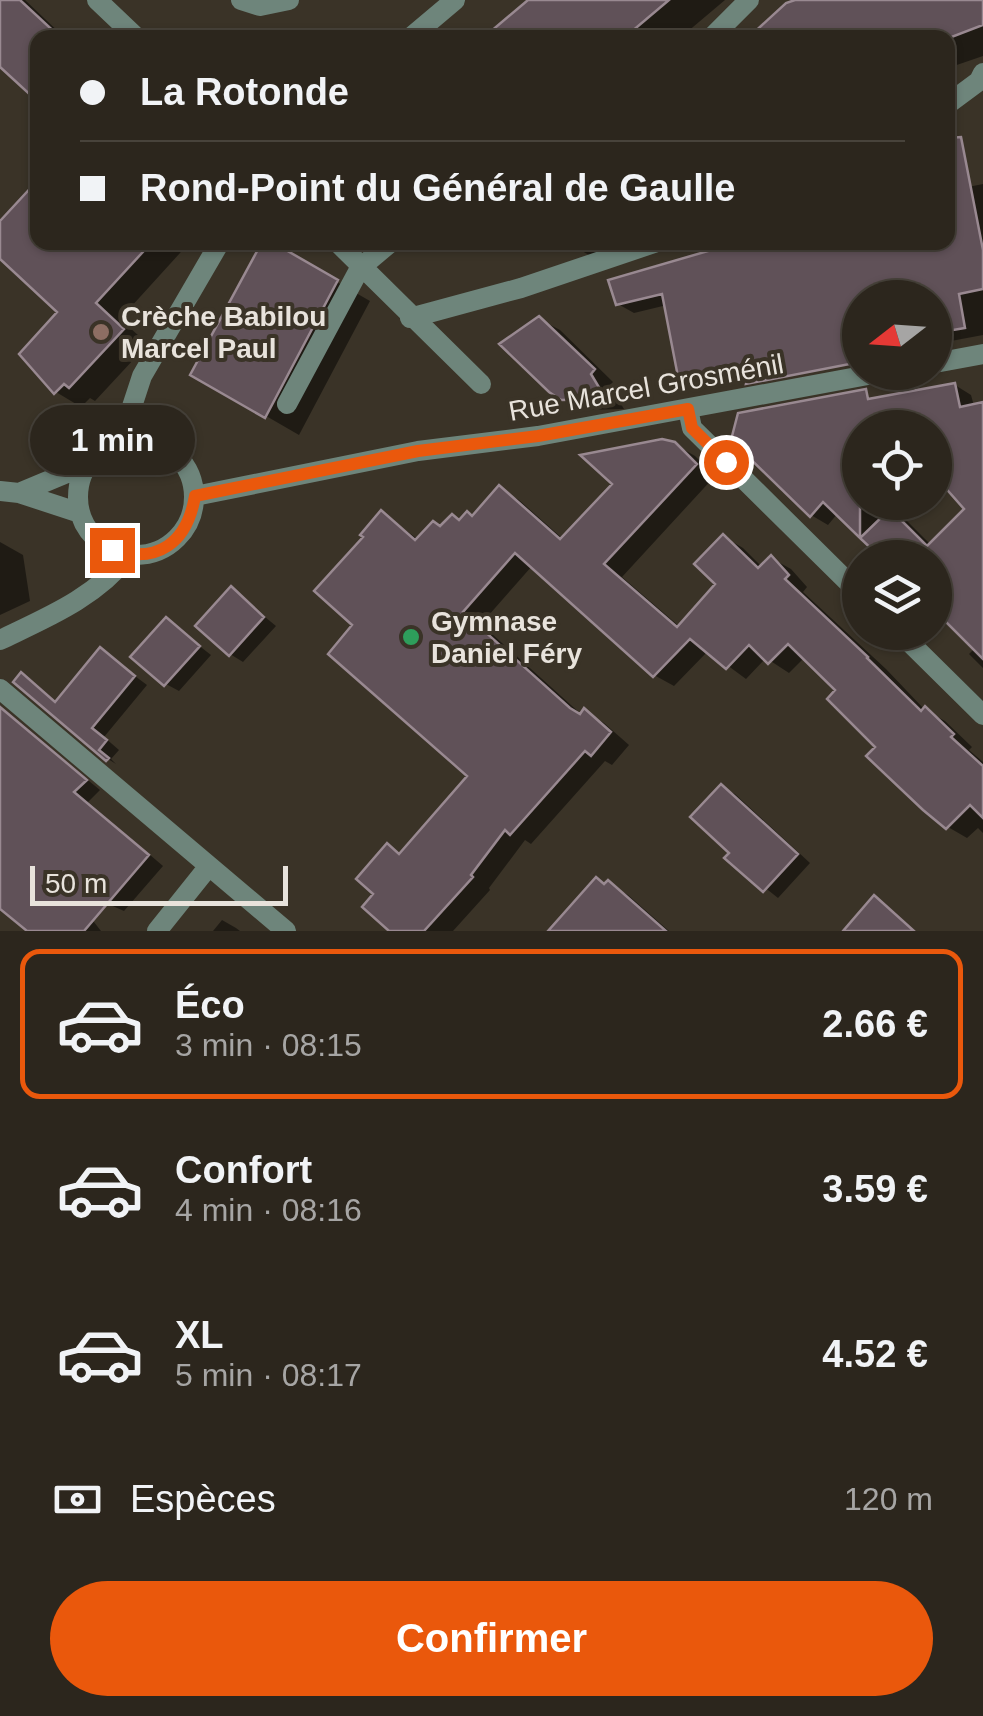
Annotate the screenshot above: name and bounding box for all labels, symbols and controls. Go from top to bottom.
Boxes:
text: La Rotonde [140,71,349,113]
text: Rond-Point du Général de Gaulle [140,167,735,209]
north arrow [842,280,952,390]
map controls [842,280,952,650]
place label: Crèche Babilou Marcel Paul [121,301,326,364]
marker: Crèche Babilou Marcel Paul [90,321,112,343]
street label: Rue Marcel Grosménil [506,348,786,427]
callout: 1 min [29,405,194,475]
button: locate [842,410,952,520]
text: 1 min [71,422,154,458]
route start [704,440,749,485]
route end [90,528,135,573]
button: layers [842,540,952,650]
place label: Gymnase Daniel Féry [431,606,582,669]
marker: Gymnase Daniel Féry [400,626,422,648]
scale bar [30,861,288,906]
text: 50 m [45,868,107,899]
icon: car [55,979,145,1069]
text: Éco [175,984,245,1026]
text: 2.66 € [822,1003,928,1045]
text: 3 min · 08:15 [175,1027,362,1063]
icon: car [55,1144,145,1234]
text: Confort [175,1149,312,1191]
text: 3.59 € [822,1168,928,1210]
text: 4 min · 08:16 [175,1192,362,1228]
icon: car [55,1309,145,1399]
text: XL [175,1314,224,1356]
text: 4.52 € [822,1333,928,1375]
text: 5 min · 08:17 [175,1357,362,1393]
icon: cash [50,1472,105,1527]
text: Espèces [130,1478,276,1520]
text: 120 m [844,1481,933,1517]
button: Confirmer [50,1581,933,1696]

